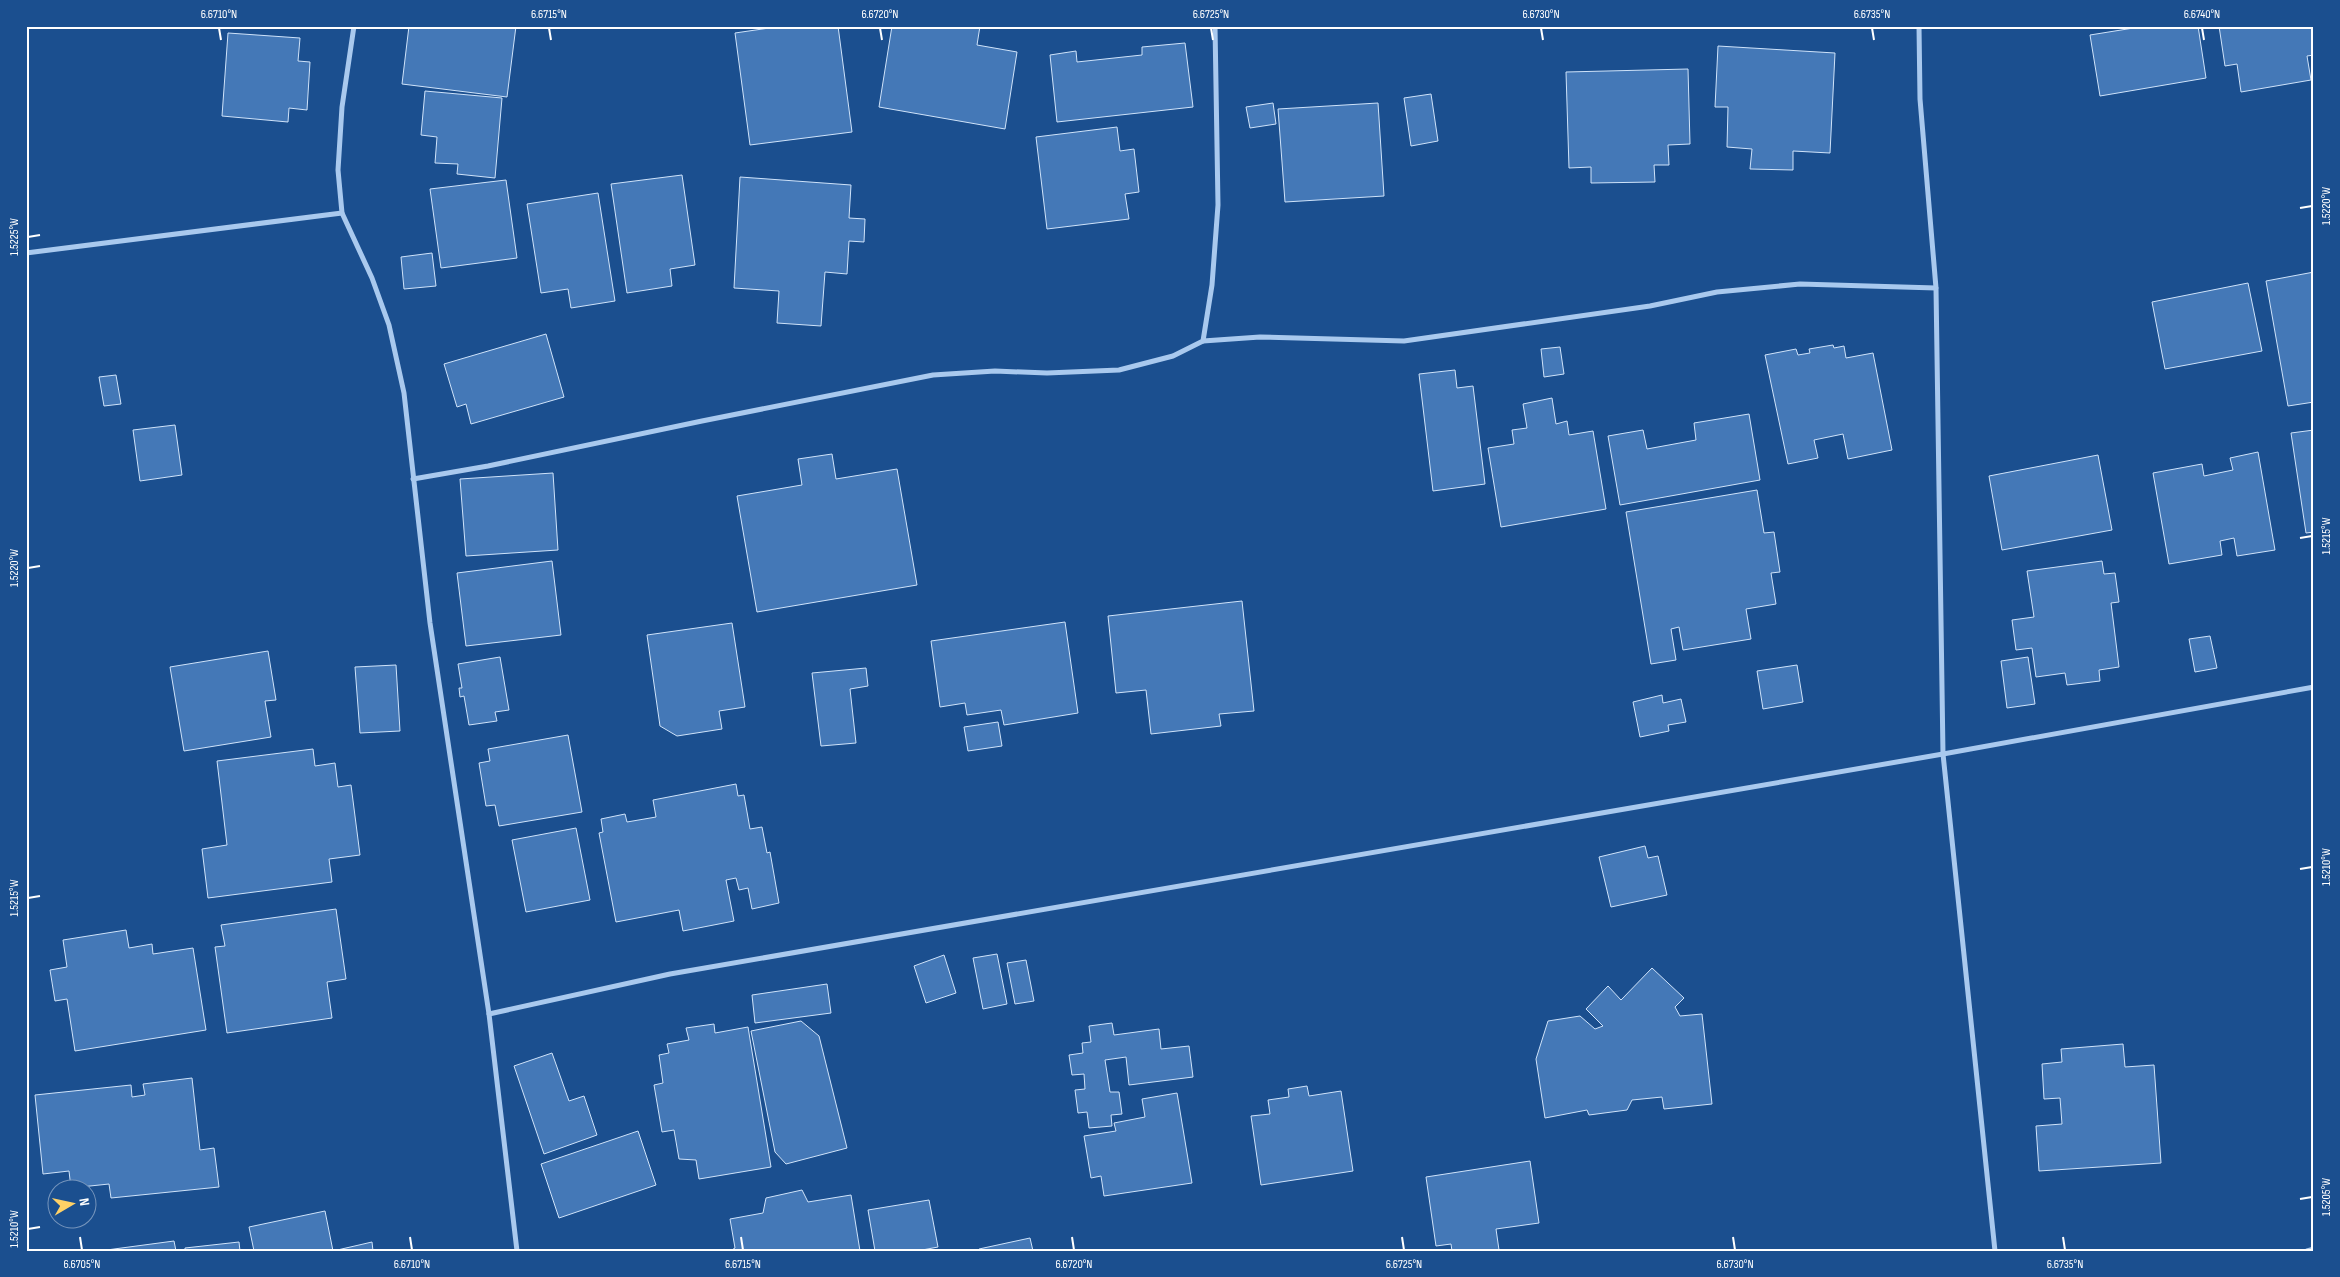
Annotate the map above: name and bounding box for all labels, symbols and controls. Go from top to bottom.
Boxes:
text: 6.6710°N [201,7,237,22]
text: 6.6715°N [531,7,567,22]
text: 6.6720°N [861,7,899,22]
text: 6.6725°N [1193,7,1229,22]
text: 6.6730°N [1522,7,1560,22]
text: 6.6735°N [1854,7,1890,22]
text: 6.6740°N [2184,7,2220,22]
text: 1.5220°W [2319,187,2334,225]
text: 1.5225°W [7,218,22,256]
text: 1.5215°W [2319,517,2334,554]
text: 1.5220°W [7,549,22,587]
text: 1.5210°W [2319,848,2334,886]
text: 1.5215°W [7,879,22,916]
text: 1.5205°W [2319,1178,2334,1216]
north arrow [48,1180,98,1230]
text: N [75,1197,93,1207]
text: 1.5210°W [7,1210,22,1248]
text: 6.6705°N [64,1257,100,1272]
text: 6.6710°N [394,1257,430,1272]
text: 6.6715°N [725,1257,761,1272]
text: 6.6720°N [1055,1257,1093,1272]
text: 6.6725°N [1386,1257,1422,1272]
text: 6.6730°N [1716,1257,1754,1272]
text: 6.6735°N [2047,1257,2083,1272]

